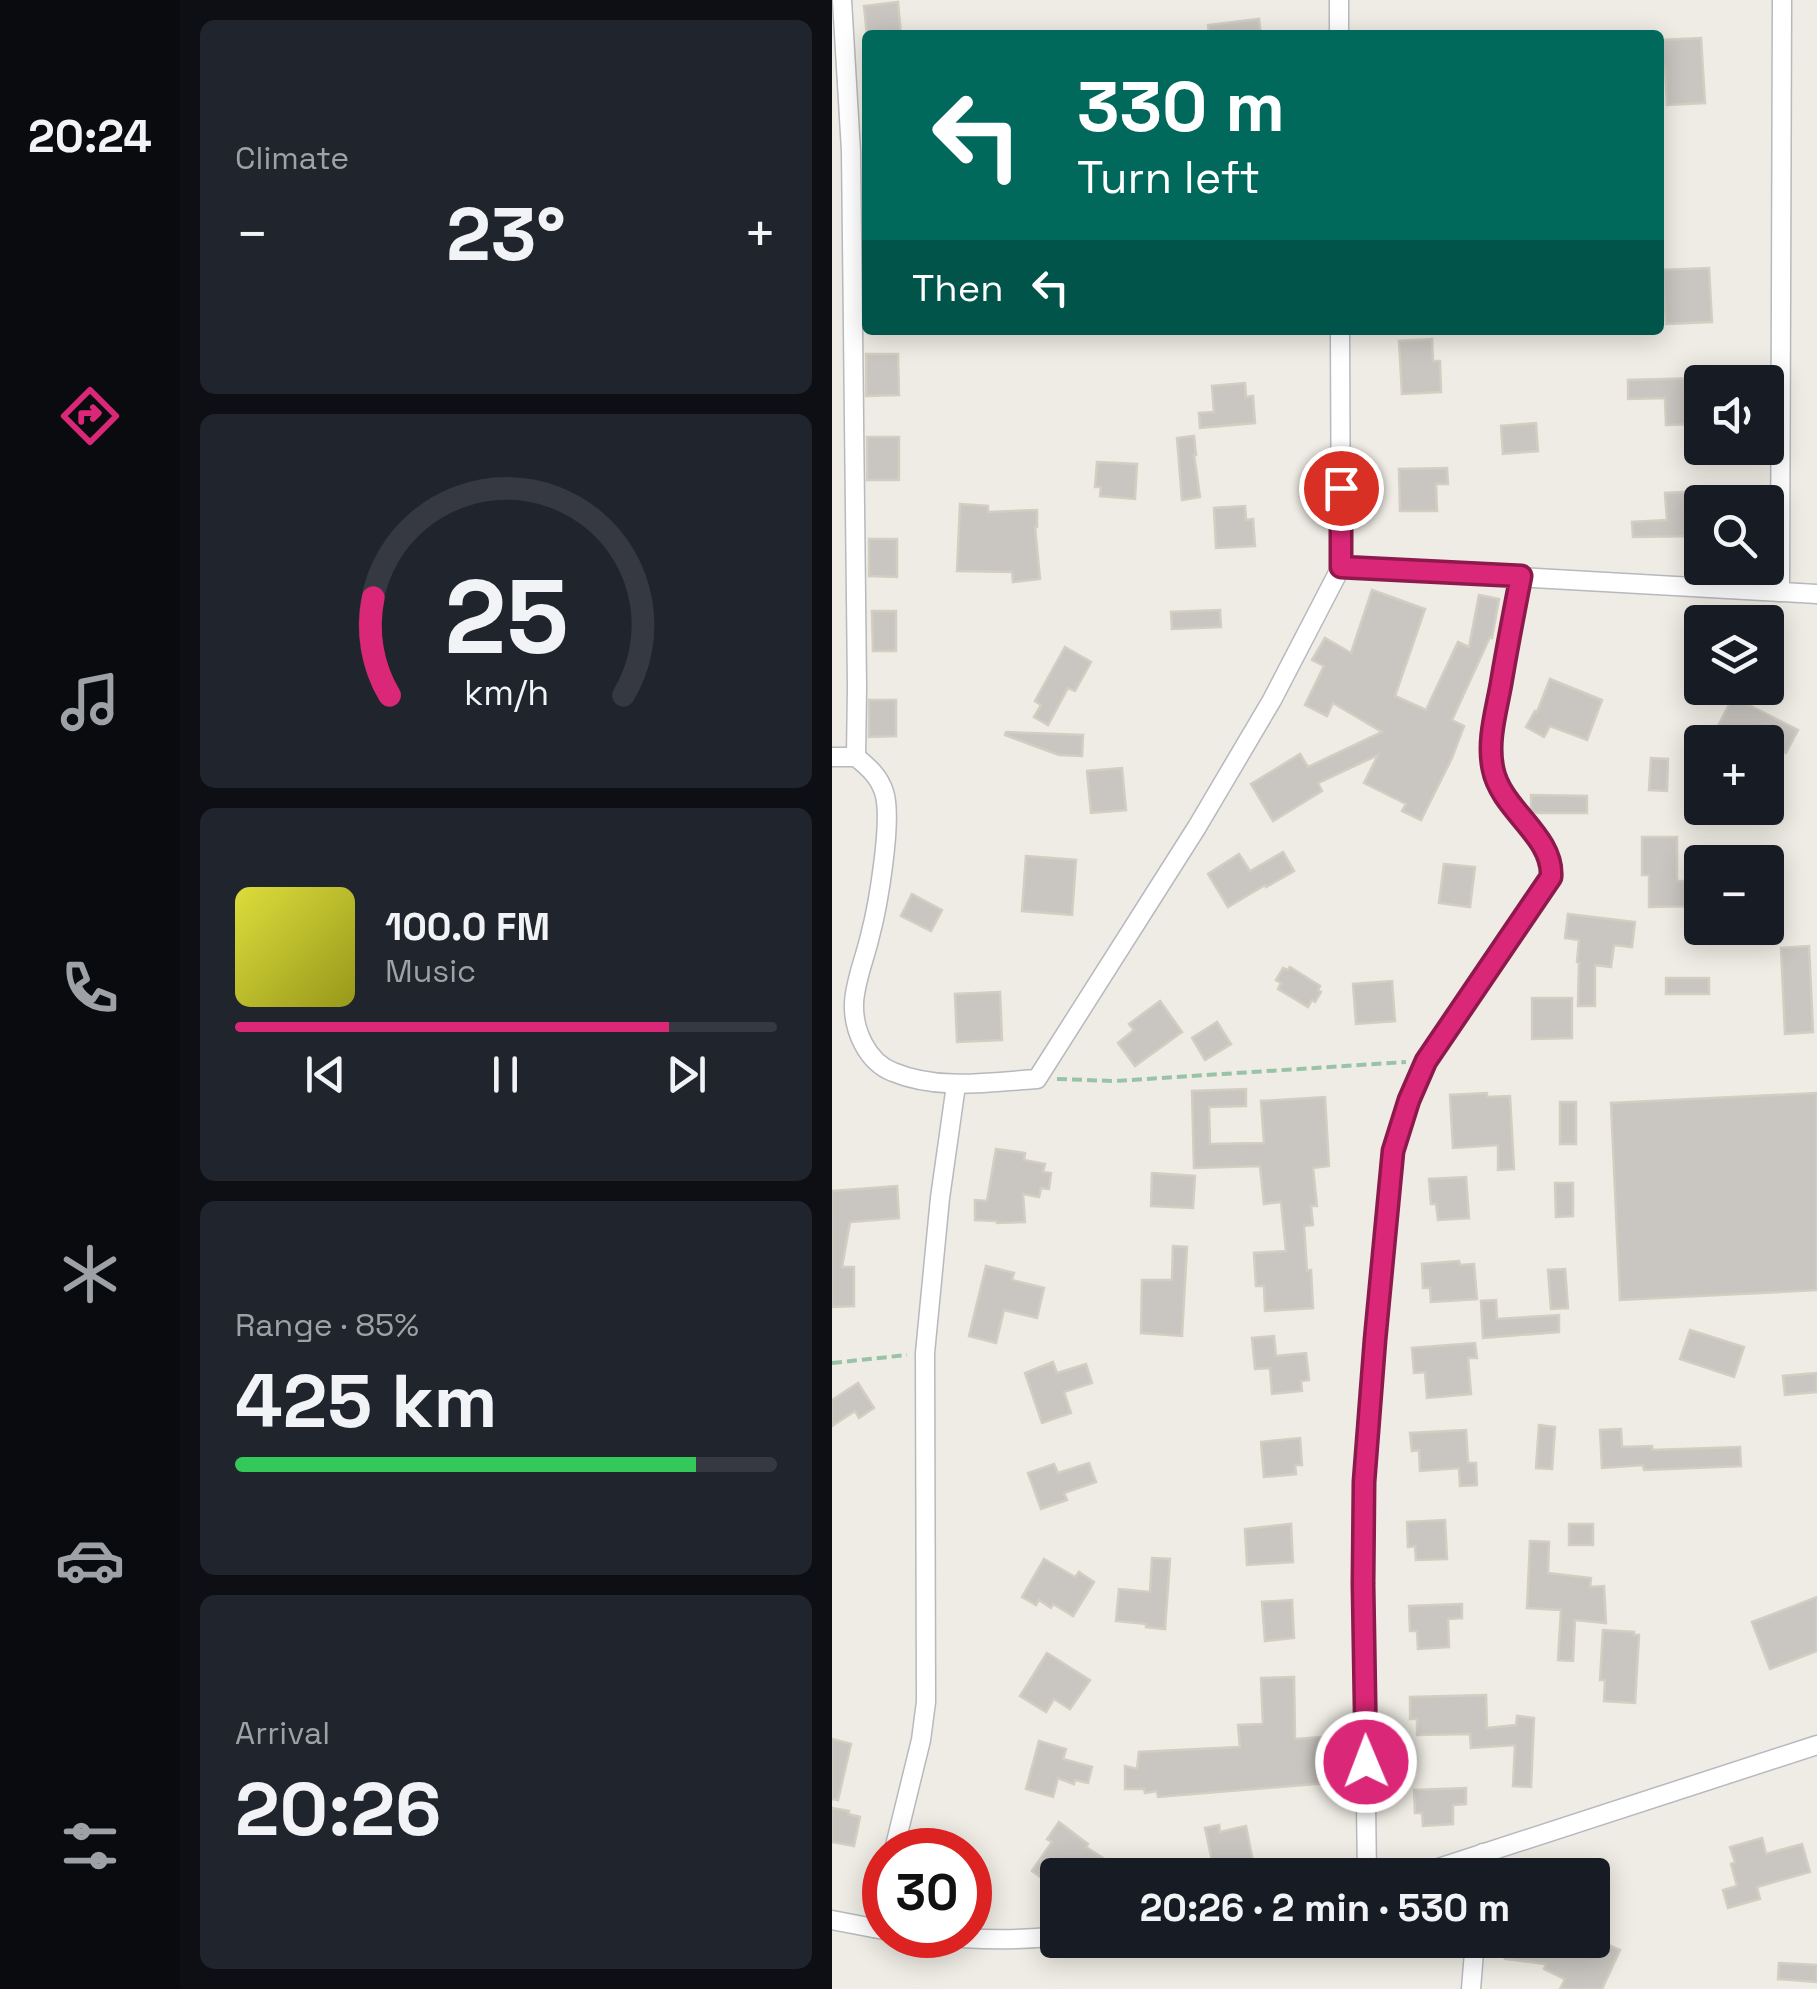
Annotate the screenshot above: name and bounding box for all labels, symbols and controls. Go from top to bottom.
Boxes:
text: 330 m [1077,62,1285,151]
icon: left [912,70,1042,200]
text: 20:24 [28,108,152,165]
text: Climate [235,138,349,178]
text: Turn left [1077,149,1260,206]
text: 23° [446,186,566,282]
text: − [235,199,269,269]
text: + [743,199,777,269]
icon: left [1023,260,1078,315]
text: Then [912,264,1003,312]
map controls [1684,365,1784,945]
button: sound [1684,365,1784,465]
icon: directions [55,381,125,451]
pin [1299,446,1384,531]
icon: arrive [1314,461,1369,516]
button: search [1684,485,1784,585]
text: 25 [444,551,568,683]
button: layers [1684,605,1784,705]
icon: music [55,667,125,737]
text: km/h [463,670,549,715]
button: + [1684,725,1784,825]
button: − [1684,845,1784,945]
text: 100.0 FM [385,903,550,951]
text: Music [385,951,476,991]
icon: phone [55,953,125,1023]
icon: previous [298,1047,353,1102]
icon: pause [478,1047,533,1102]
icon: next [659,1047,714,1102]
icon: climate [55,1239,125,1309]
text: Range · 85% [235,1305,419,1345]
text: 425 km [235,1353,498,1449]
icon: car [55,1525,125,1595]
position arrow [1314,1710,1418,1814]
text: Arrival [235,1713,330,1753]
text: 20:26 [235,1761,441,1857]
icon: filters [55,1811,125,1881]
speed limit sign: 30 [862,1828,992,1958]
text: 20:26 · 2 min · 530 m [1140,1884,1510,1932]

